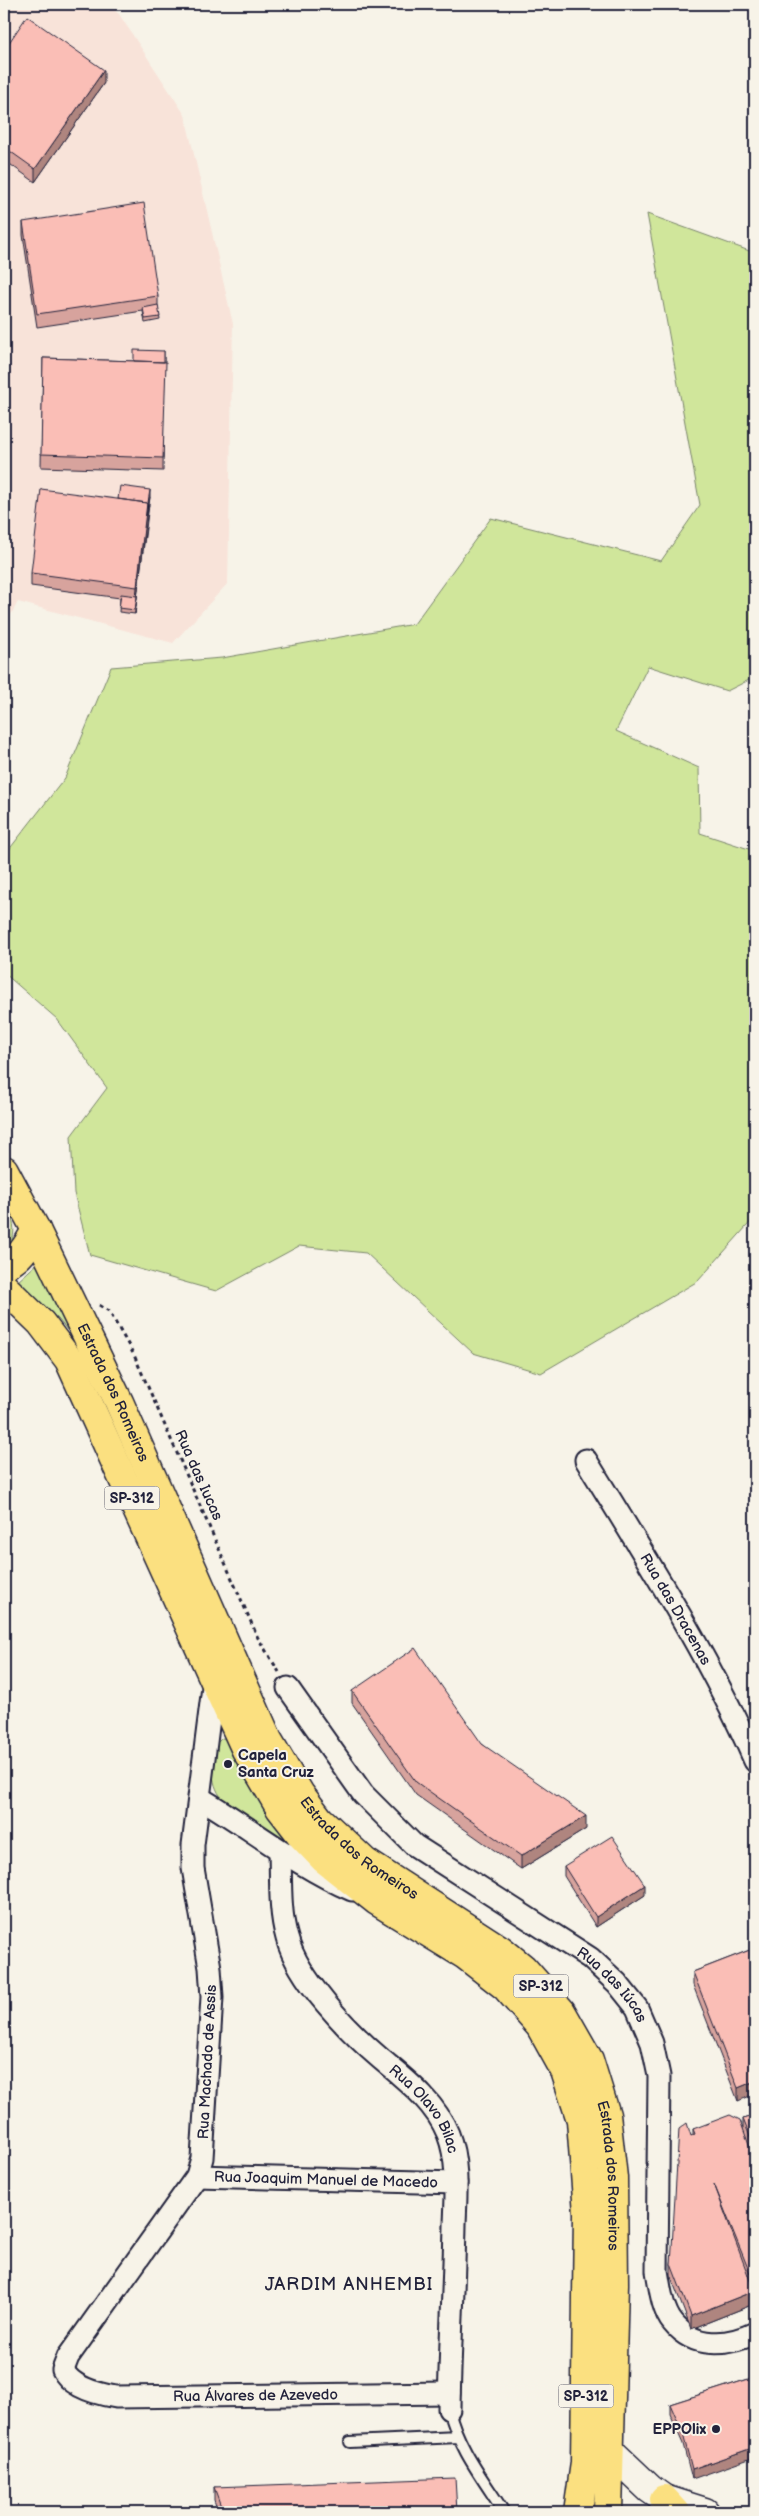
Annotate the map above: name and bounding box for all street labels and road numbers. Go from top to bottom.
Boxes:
street label: Estrada dos Romeiros [73,1320,153,1465]
street label: Rua das Iucas [170,1427,227,1524]
road number: SP-312 [104,1486,160,1510]
street label: Rua das Dracenas [635,1550,715,1669]
street label: Estrada dos Romeiros [295,1793,422,1904]
street label: Rua das Iúcas [573,1943,651,2026]
road number: SP-312 [514,1974,568,1998]
street label: Rua Machado de Assis [194,1984,221,2140]
street label: Rua Olavo Bilac [385,2061,462,2155]
street label: Estrada dos Romeiros [592,2098,623,2251]
street label: Rua Joaquim Manuel de Macedo [214,2167,438,2193]
road number: SP-312 [558,2384,614,2408]
street label: Rua Álvares de Azevedo [173,2385,338,2406]

